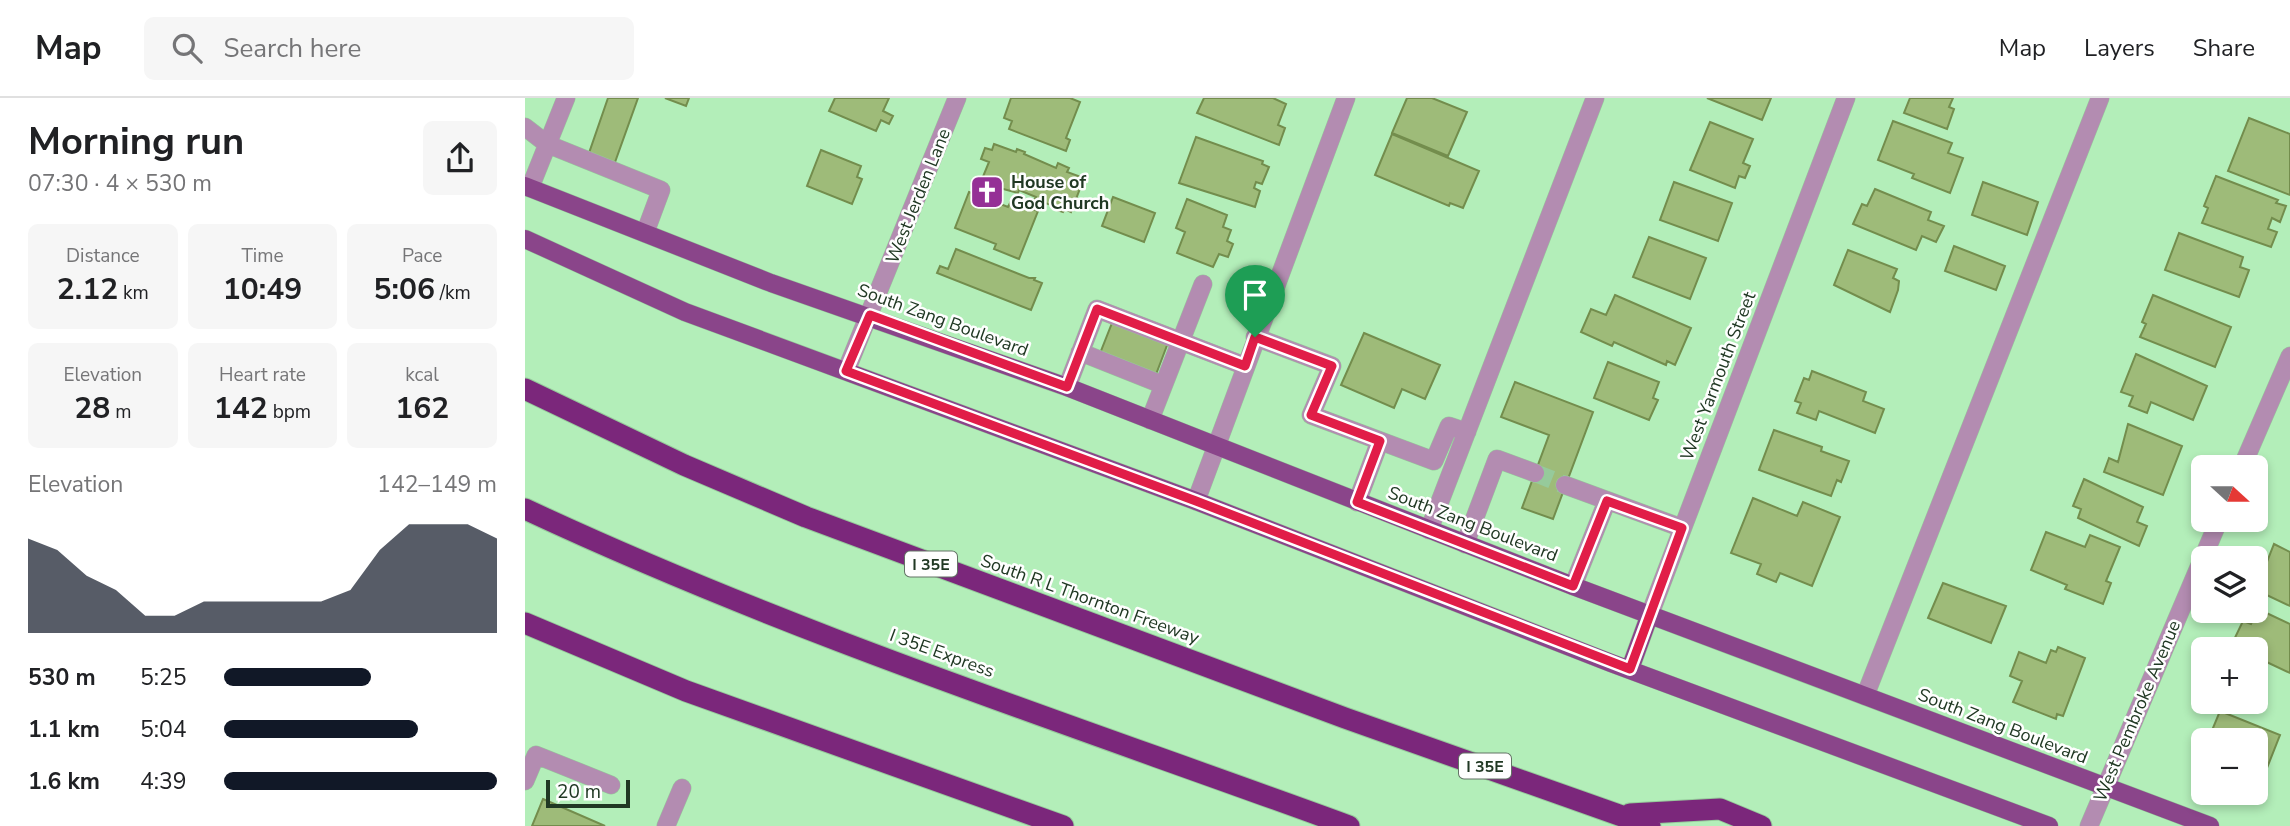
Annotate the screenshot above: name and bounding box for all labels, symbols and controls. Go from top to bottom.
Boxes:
search box [144,17,634,80]
text: Map [35,26,102,71]
icon: search [168,29,206,67]
text: Search here [224,31,361,66]
text: Map [1999,32,2046,64]
text: Layers [2084,32,2155,64]
text: Share [2193,32,2255,64]
text: Morning run [28,116,244,167]
button: share [423,121,497,195]
street label: West Jerden Lane [880,125,956,267]
text: 07:30 · 4 × 530 m [28,168,212,199]
place label: House of God Church [1011,170,1109,215]
church icon: House of God Church [968,173,1006,211]
text: Distance [66,243,140,269]
text: Time [241,243,284,269]
text: Pace [402,243,442,269]
pin [1225,265,1285,337]
text: 2.12 [57,269,118,310]
text: 10:49 [223,269,302,310]
text: 5:06 [373,269,435,310]
icon: arrive [1236,276,1274,314]
street label: South Zang Boulevard [854,278,1032,362]
text: km [118,280,149,306]
text: /km [435,280,471,306]
street label: West Yarmouth Street [1675,288,1762,464]
text: Elevation [63,362,142,388]
text: Heart rate [219,362,306,388]
text: kcal [405,362,439,388]
text: 28 [74,388,110,429]
text: 142 [214,388,268,429]
text: 162 [395,388,449,429]
text: m [110,399,131,425]
text: bpm [268,399,311,425]
north arrow [2191,455,2268,532]
map controls [2191,455,2268,805]
text: Elevation [28,469,123,500]
text: 142–149 m [377,469,497,500]
street label: South Zang Boulevard [1385,481,1561,567]
button: layers [2191,546,2268,623]
street label: South R L Thornton Freeway [977,548,1203,650]
road number: I 35E [905,551,957,576]
street label: West Pembroke Avenue [2088,617,2186,805]
street label: I 35E Express [886,623,998,683]
button: + [2191,637,2268,714]
text: 530 m [28,662,96,693]
text: 5:25 [140,662,187,693]
street label: South Zang Boulevard [1915,683,2091,769]
text: 1.1 km [28,714,100,745]
text: 5:04 [140,714,187,745]
button: − [2191,728,2268,805]
road number: I 35E [1459,754,1511,778]
text: 1.6 km [28,766,100,797]
text: 4:39 [140,766,187,797]
scale bar [546,777,630,809]
text: 20 m [557,779,601,805]

